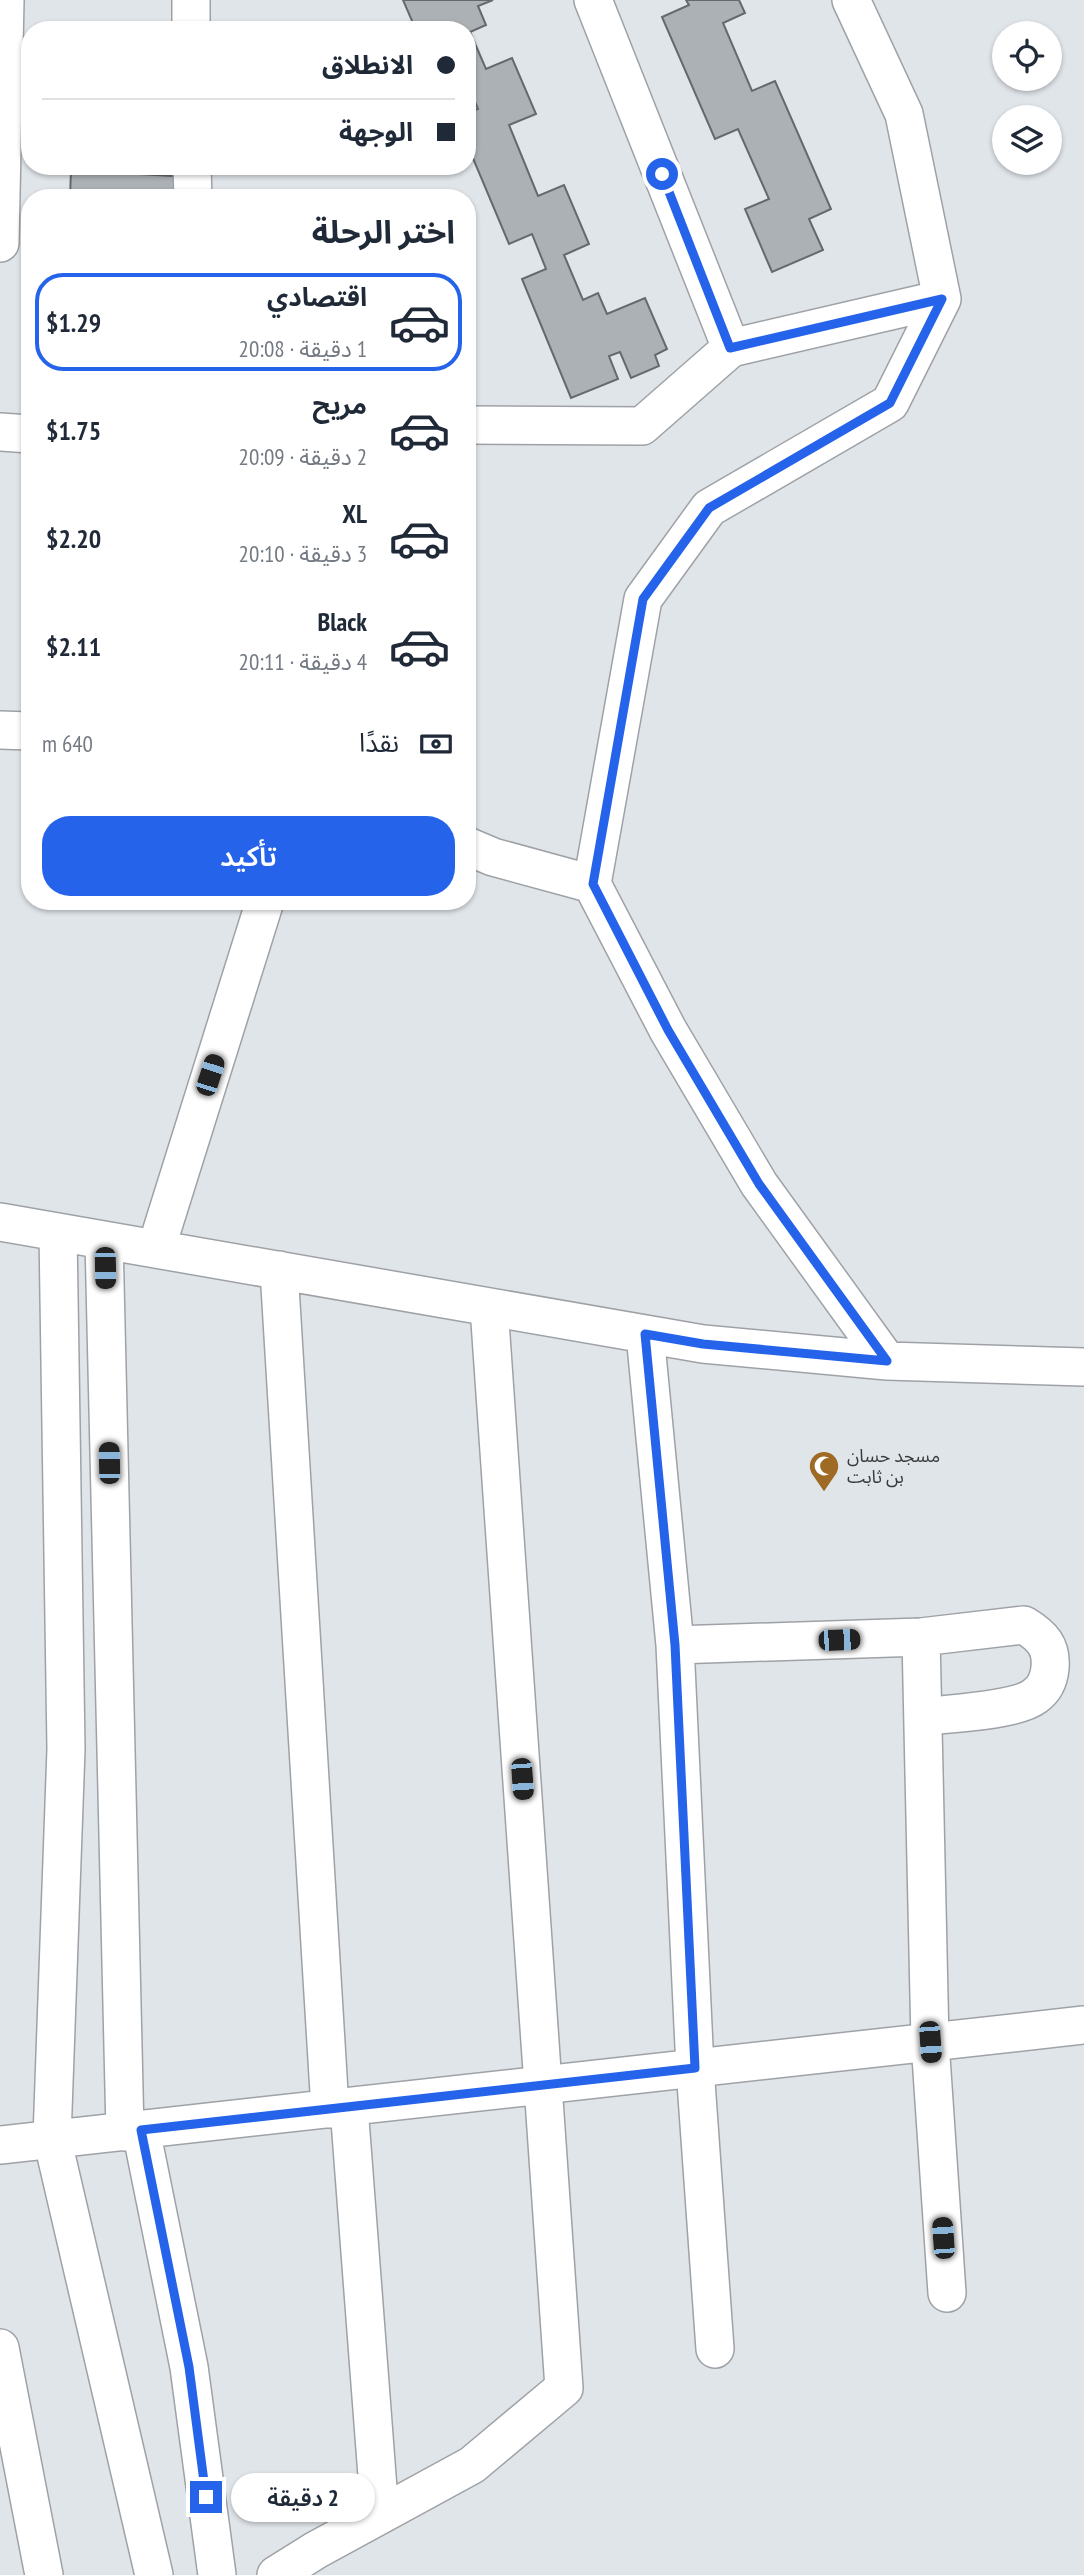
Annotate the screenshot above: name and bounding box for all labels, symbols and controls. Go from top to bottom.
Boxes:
map controls [992,21,1062,175]
button: locate [992,21,1062,91]
text: الانطلاق [322,48,413,81]
button: layers [992,105,1062,175]
text: الوجهة [339,115,413,148]
route start [646,158,678,190]
text: اختر الرحلة [312,210,455,252]
text: اقتصادي [267,280,367,313]
icon: car [388,291,451,354]
text: $1.29 [46,306,101,339]
text: 1 دقيقة · 20:08 [239,334,367,363]
text: مريح [312,388,367,421]
icon: car [388,399,451,462]
text: $1.75 [46,414,101,447]
text: 2 دقيقة · 20:09 [239,442,367,471]
text: XL [342,497,367,530]
icon: car [388,507,451,570]
text: $2.20 [46,522,101,555]
text: 3 دقيقة · 20:10 [239,539,367,568]
text: Black [317,605,367,638]
icon: car [388,615,451,678]
text: $2.11 [46,630,101,663]
text: 4 دقيقة · 20:11 [239,647,367,676]
icon: cash [417,725,455,763]
text: نقدًا [359,726,399,759]
text: 640 m [42,729,93,758]
button: تأكيد [42,816,455,896]
car [194,1052,227,1098]
car [95,1247,116,1289]
car [99,1442,120,1484]
place label: مسجد حسان بن ثابت [847,1444,940,1488]
mosque icon: مسجد حسان بن ثابت [807,1449,841,1493]
car [818,1629,861,1651]
car [511,1757,534,1801]
car [919,2020,942,2064]
car [932,2216,955,2260]
callout: 2 دقيقة [230,2472,374,2522]
route end [190,2481,222,2513]
text: 2 دقيقة [267,2483,339,2512]

